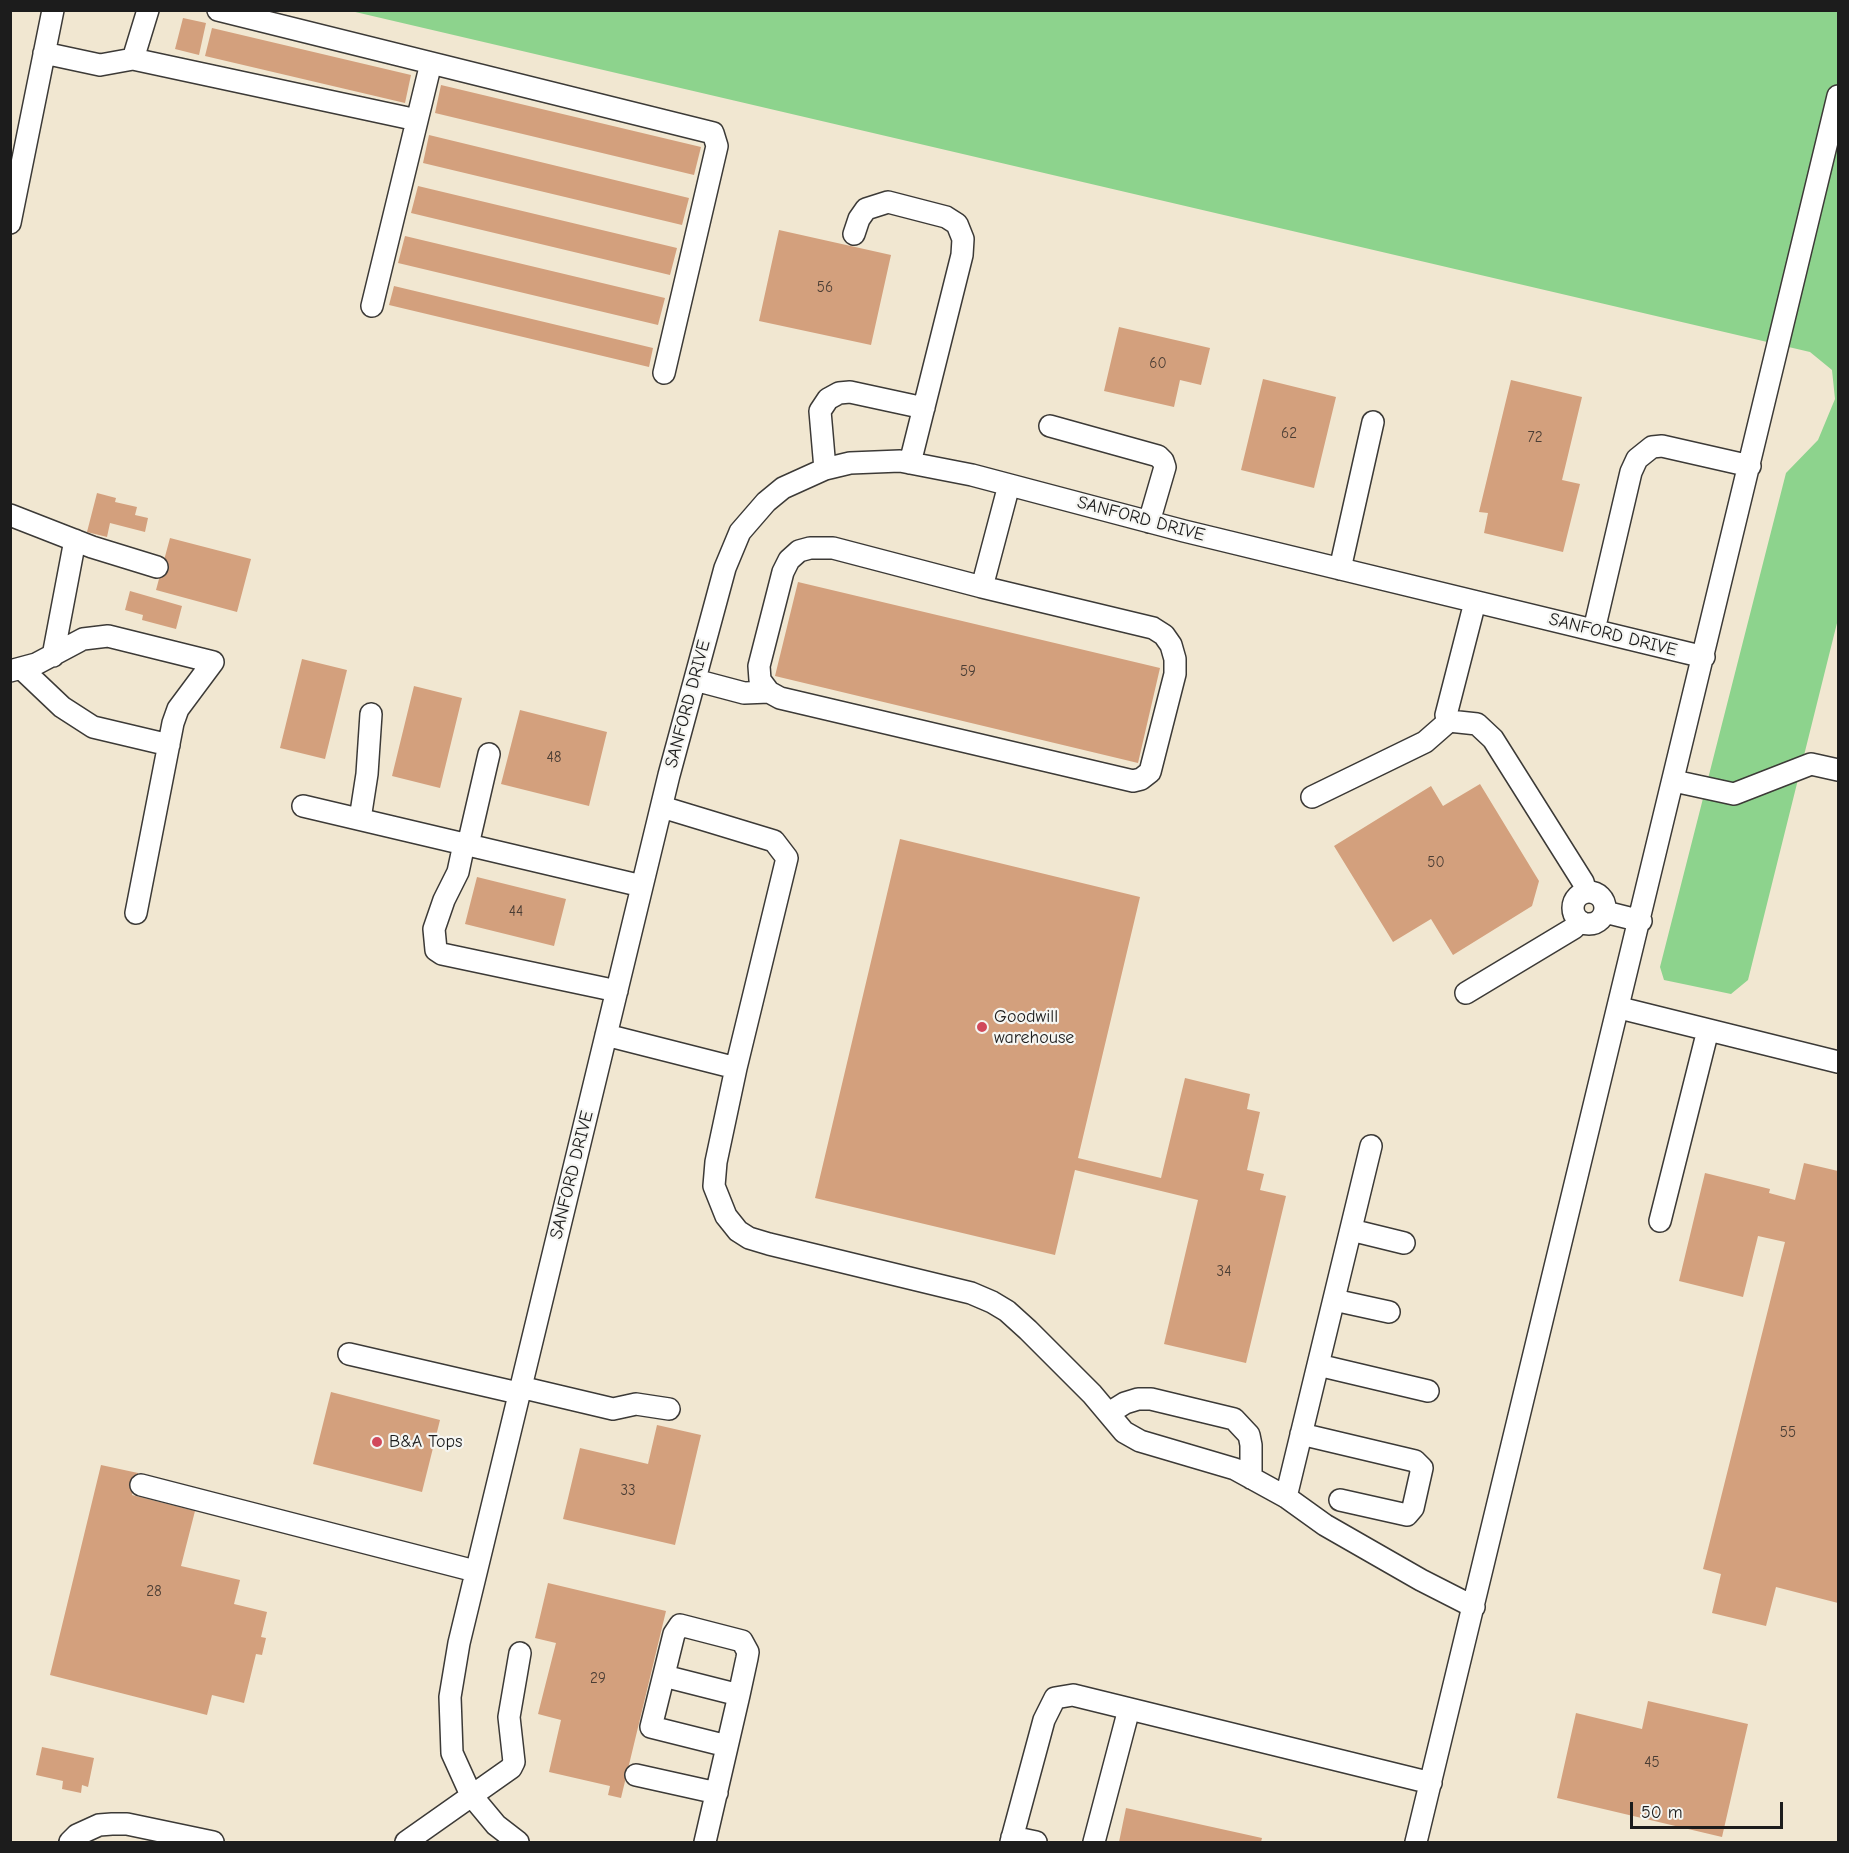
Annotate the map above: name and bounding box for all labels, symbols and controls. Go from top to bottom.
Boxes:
house number: 56 [817,279,833,297]
house number: 60 [1149,355,1167,373]
house number: 62 [1281,425,1297,443]
house number: 72 [1528,429,1542,447]
street label: SANFORD DRIVE [1075,492,1207,546]
street label: SANFORD DRIVE [1547,609,1679,661]
street label: SANFORD DRIVE [661,638,715,770]
house number: 59 [960,663,976,681]
house number: 48 [547,749,561,767]
house number: 50 [1427,854,1445,872]
house number: 44 [509,903,523,921]
place label: Goodwill warehouse [994,1006,1074,1048]
marker: Goodwill warehouse [975,1020,989,1034]
street label: SANFORD DRIVE [546,1109,598,1241]
house number: 34 [1217,1263,1231,1281]
house number: 55 [1780,1424,1796,1442]
place label: B&A Tops [389,1431,462,1453]
marker: B&A Tops [370,1435,384,1449]
house number: 33 [620,1482,636,1500]
house number: 28 [146,1583,162,1601]
house number: 29 [590,1670,606,1688]
house number: 45 [1644,1754,1660,1772]
scale bar [1633,1790,1786,1828]
text: 50 m [1641,1802,1683,1823]

